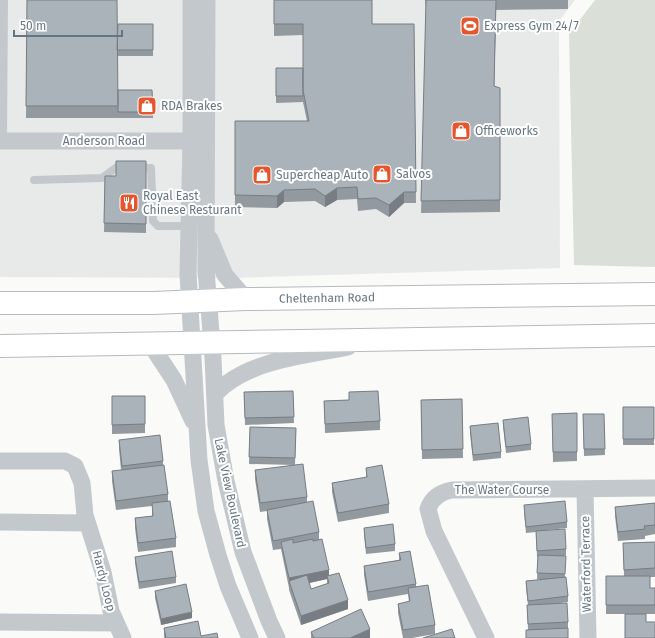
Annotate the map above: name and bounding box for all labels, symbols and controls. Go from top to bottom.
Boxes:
scale bar [14,12,122,38]
sports icon: Express Gym 24/7 [459,15,481,37]
text: 50 m [20,19,46,33]
place label: Express Gym 24/7 [484,19,579,33]
shop icon: RDA Brakes [136,95,158,117]
place label: RDA Brakes [161,99,223,113]
shop icon: Officeworks [450,120,472,142]
place label: Officeworks [475,124,539,138]
street label: Anderson Road [63,134,145,148]
shop icon: Salvos [371,163,393,185]
shop icon: Supercheap Auto [251,164,273,186]
place label: Salvos [396,167,431,181]
place label: Supercheap Auto [276,168,369,182]
place label: Royal East Chinese Resturant [143,189,242,217]
restaurant icon: Royal East Chinese Resturant [118,192,140,214]
street label: Cheltenham Road [279,290,375,306]
street label: Lake View Boulevard [212,437,248,549]
street label: The Water Course [455,483,549,497]
street label: Waterford Terrace [578,516,594,612]
street label: Hardy Loop [90,549,118,613]

